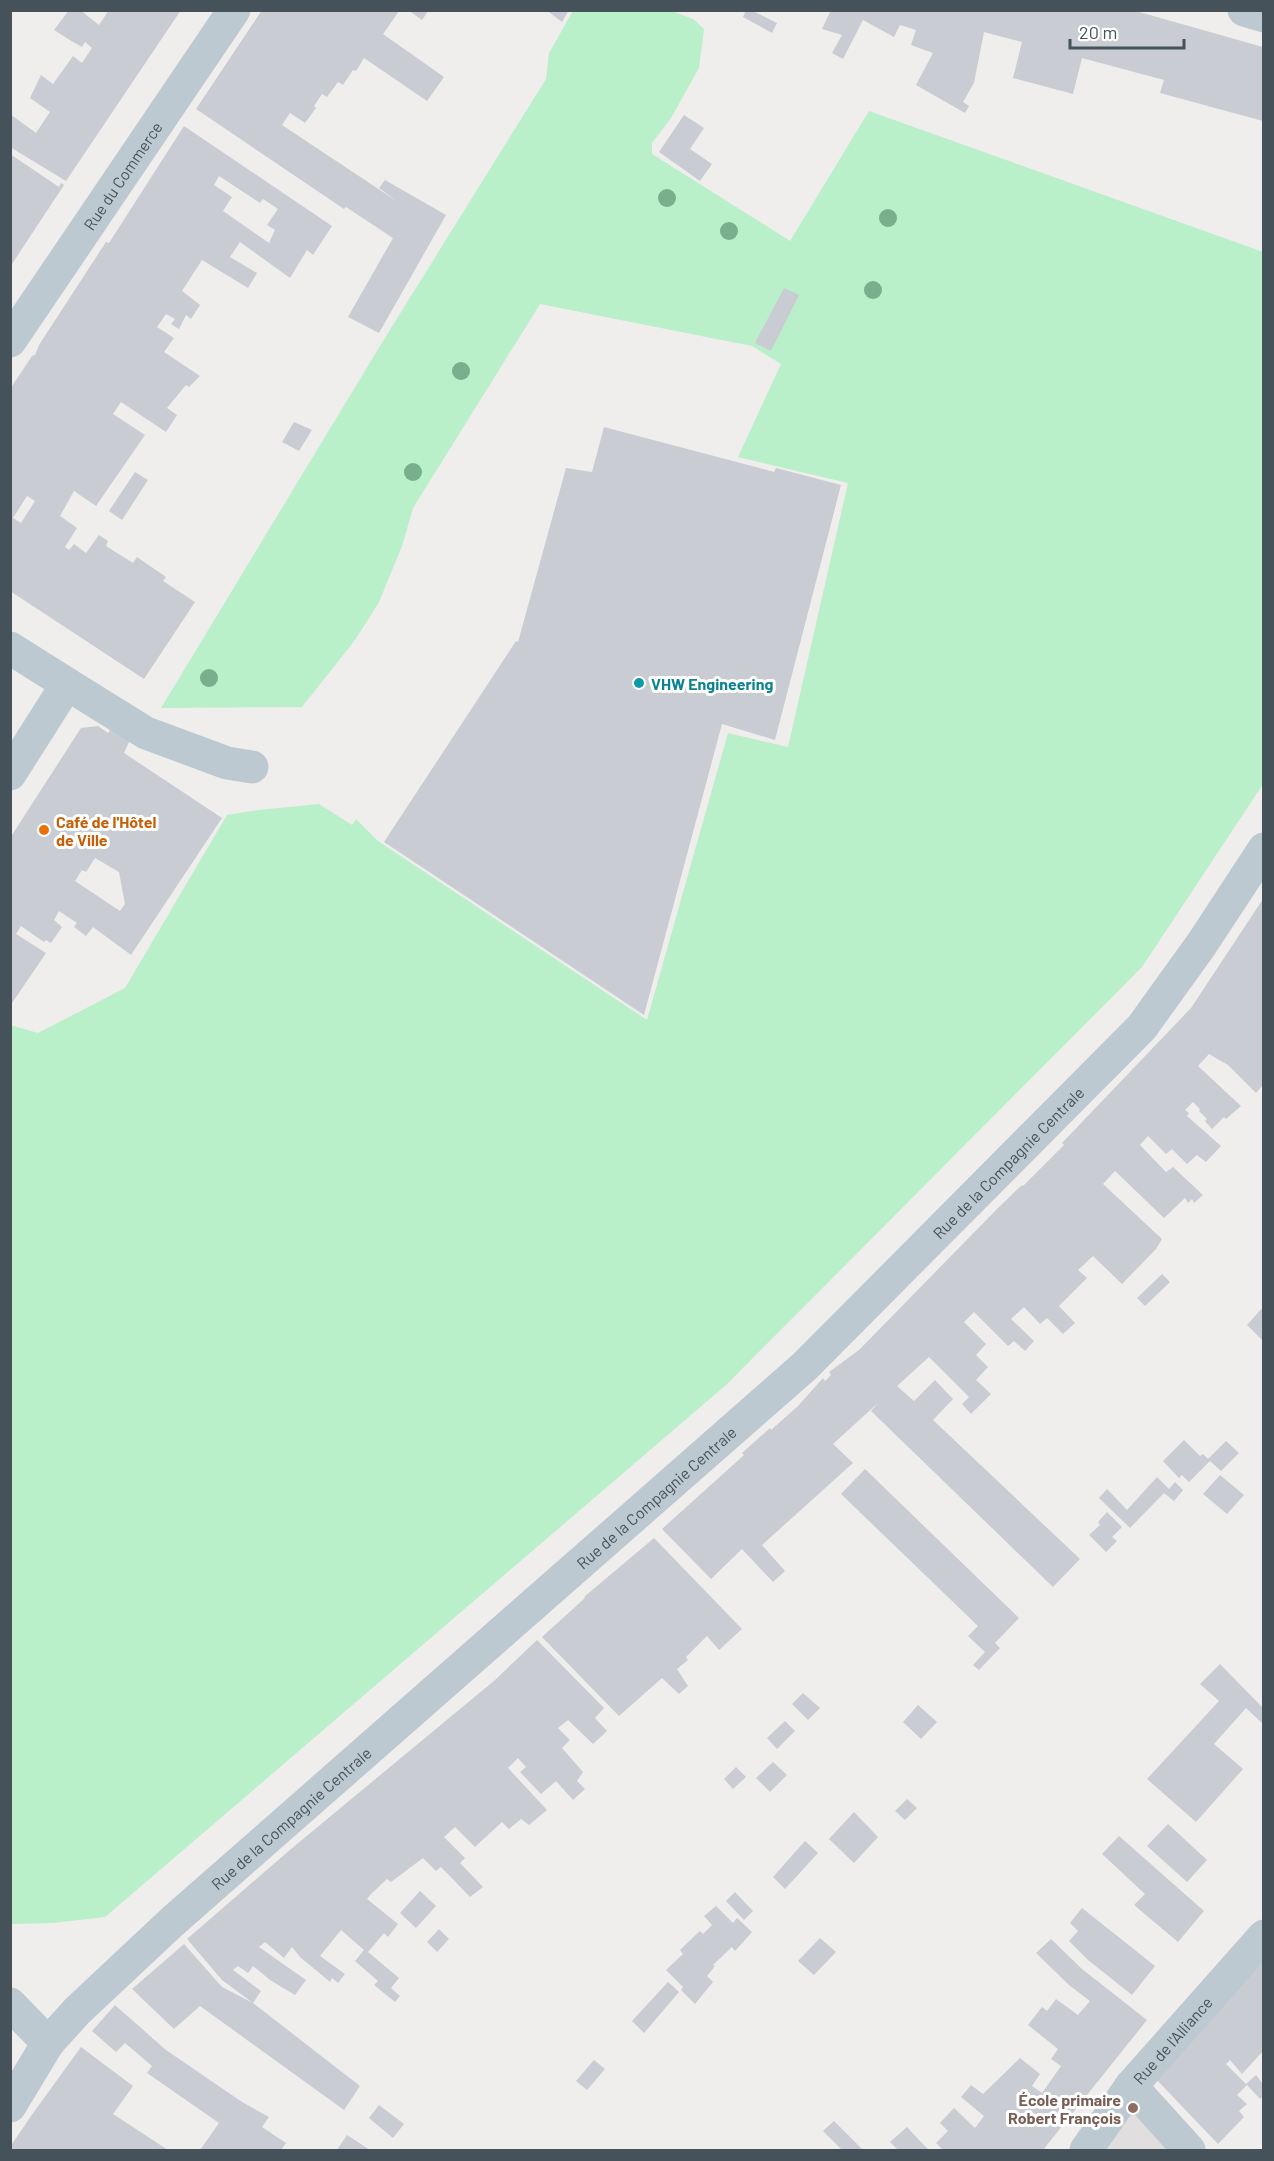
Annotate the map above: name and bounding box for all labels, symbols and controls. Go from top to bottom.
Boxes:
scale bar [1070,12,1184,50]
text: 20 m [1079,21,1117,43]
street label: Rue du Commerce [79,118,165,233]
place label: VHW Engineering [651,674,773,693]
marker: VHW Engineering [632,676,646,690]
place label: Café de l'Hôtel de Ville [56,812,156,849]
marker: Café de l'Hôtel de Ville [37,823,51,837]
street label: Rue de la Compagnie Centrale [928,1082,1087,1242]
street label: Rue de la Compagnie Centrale [572,1422,740,1572]
street label: Rue de la Compagnie Centrale [207,1742,374,1893]
street label: Rue de l'Alliance [1128,1992,1216,2087]
place label: École primaire Robert François [1008,2090,1121,2127]
marker: École primaire Robert François [1126,2101,1140,2115]

